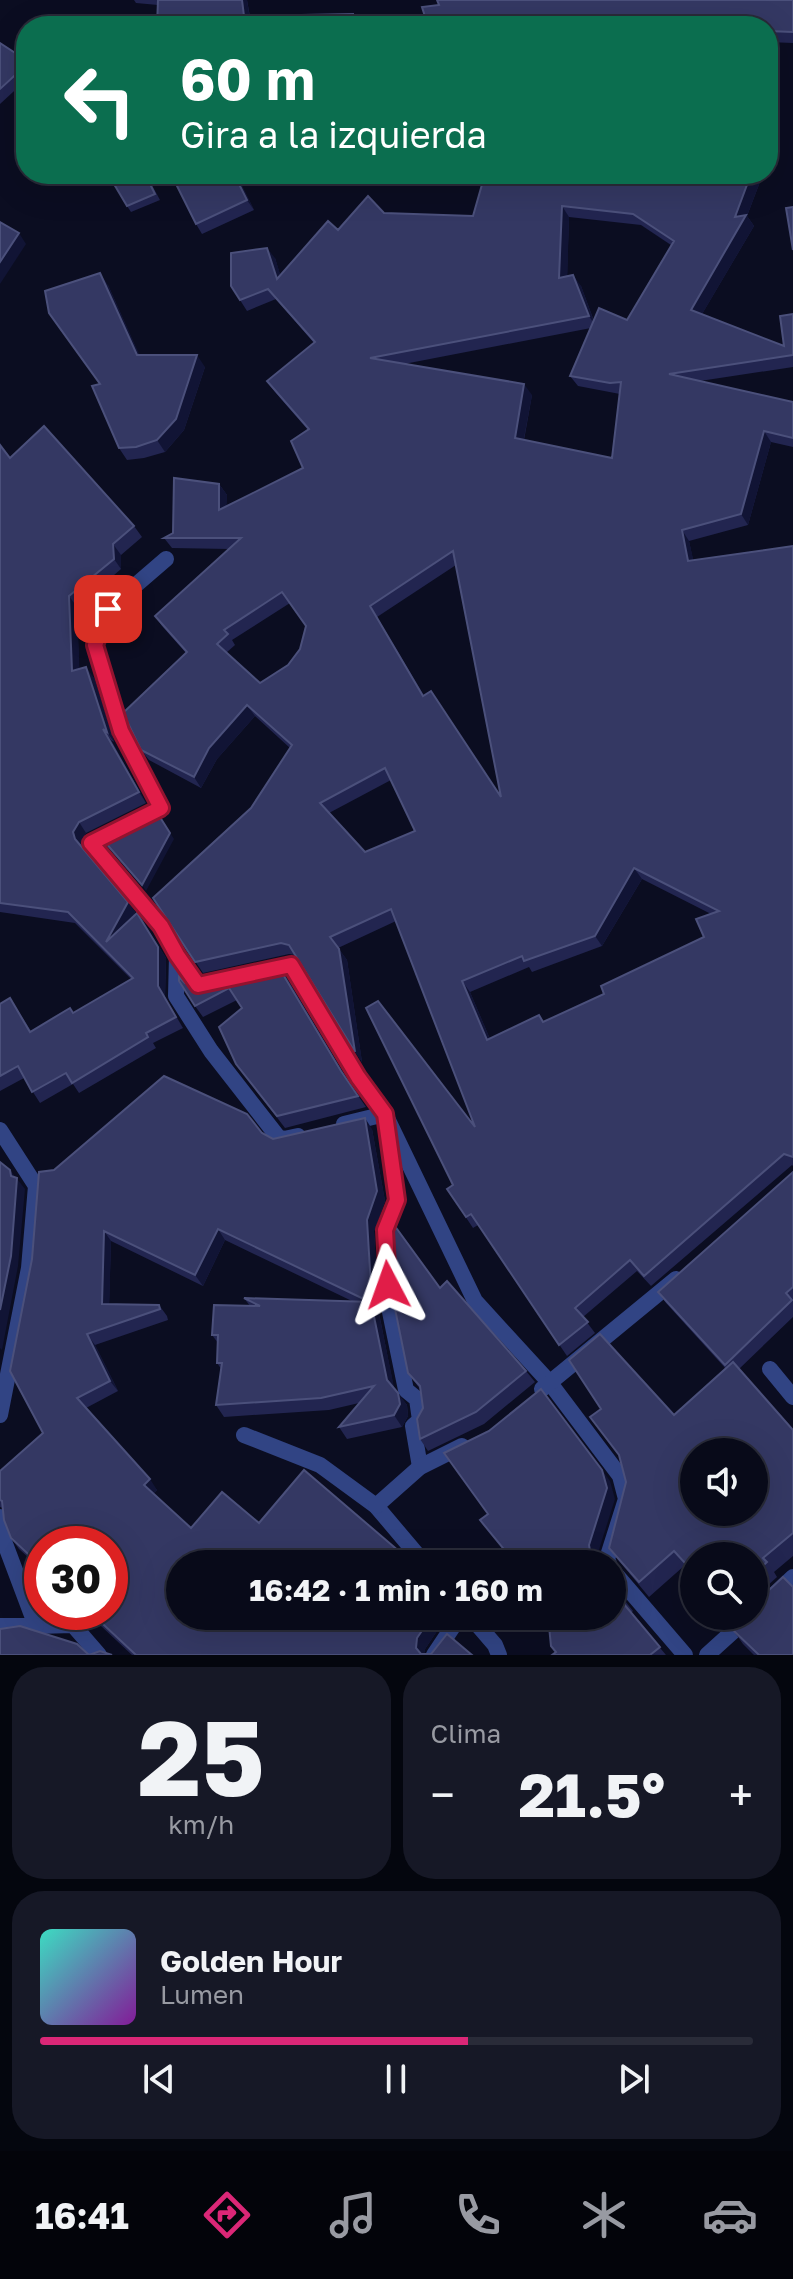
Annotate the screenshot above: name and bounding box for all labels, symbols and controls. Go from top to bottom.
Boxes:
text: 60 m [180,45,315,112]
icon: left [48,48,152,152]
text: Gira a la izquierda [180,113,487,156]
pin [74,575,142,643]
icon: arrive [86,587,130,631]
position arrow [346,1243,430,1327]
map controls [680,1438,768,1630]
button: sound [680,1438,768,1526]
speed limit sign: 30 [24,1526,128,1630]
button: search [680,1542,768,1630]
text: 16:42 · 1 min · 160 m [249,1572,543,1608]
text: 25 [138,1694,265,1819]
text: Clima [431,1718,501,1749]
text: 21.5° [518,1758,665,1830]
text: − [431,1768,455,1821]
text: + [729,1768,753,1821]
text: km/h [168,1809,234,1840]
text: Golden Hour [160,1943,342,1979]
text: Lumen [160,1979,244,2010]
icon: previous [137,2057,181,2101]
icon: pause [374,2057,418,2101]
icon: next [612,2057,656,2101]
icon: directions [199,2187,255,2243]
icon: music [325,2187,381,2243]
icon: phone [450,2187,506,2243]
icon: climate [576,2187,632,2243]
icon: car [702,2187,758,2243]
text: 16:41 [35,2194,129,2237]

